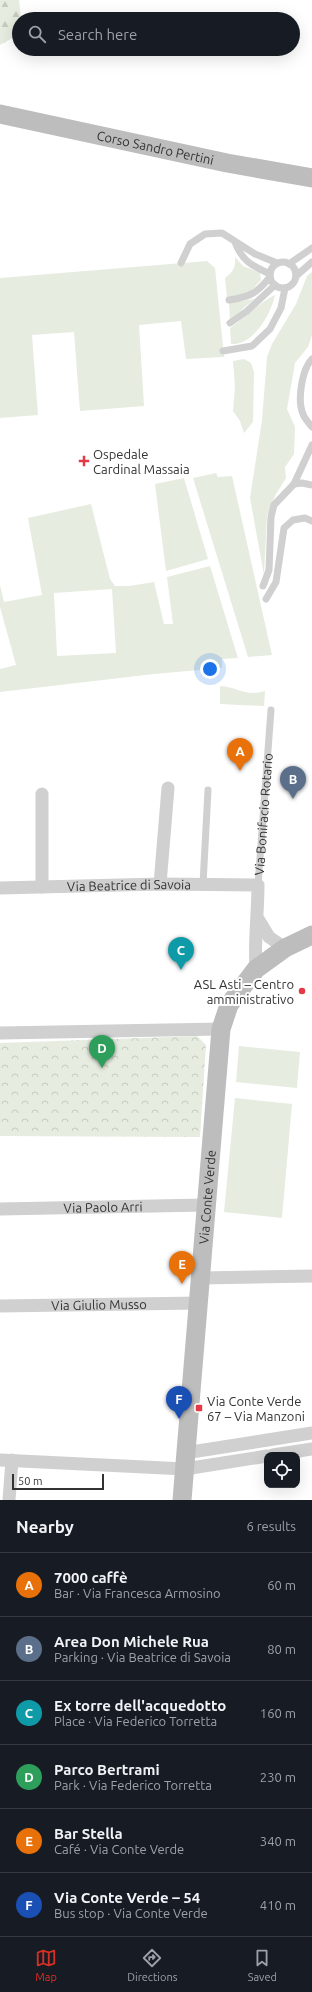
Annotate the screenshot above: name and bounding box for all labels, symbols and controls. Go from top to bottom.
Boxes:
search box [12,12,300,56]
icon: search [26,23,48,45]
text: Search here [58,26,137,43]
street label: Corso Sandro Pertini [96,128,215,167]
place label: Ospedale Cardinal Massaia [93,447,190,476]
marker: Ospedale Cardinal Massaia [78,455,90,467]
your location [200,659,220,679]
pin: A [227,738,253,771]
street label: Via Bonifacio Rotario [252,753,275,876]
pin: B [280,766,306,799]
street label: Via Beatrice di Savoia [67,877,191,893]
pin: C [168,937,194,970]
place label: ASL Asti – Centro amministrativo [194,977,294,1006]
marker: ASL Asti – Centro amministrativo [297,986,307,996]
pin: D [89,1035,115,1068]
street label: Via Conte Verde [196,1149,218,1245]
street label: Via Paolo Arri [63,1199,143,1215]
pin: E [169,1251,195,1284]
street label: Via Giulio Musso [51,1297,147,1312]
pin: F [166,1386,192,1419]
place label: Via Conte Verde 67 – Via Manzoni [207,1394,305,1423]
marker: Via Conte Verde 67 – Via Manzoni [194,1403,204,1413]
map controls [264,1452,300,1488]
button: locate [264,1452,300,1488]
scale bar [12,1472,104,1491]
text: 50 m [18,1475,42,1487]
text: Nearby [16,1517,74,1536]
text: 6 results [246,1519,296,1533]
text: 7000 caffè [54,1569,128,1586]
text: A [24,1578,34,1592]
text: 60 m [267,1578,296,1592]
text: Bar · Via Francesca Armosino [54,1586,221,1600]
text: Area Don Michele Rua [54,1633,209,1650]
text: B [25,1642,33,1656]
text: 80 m [267,1642,296,1656]
text: Parking · Via Beatrice di Savoia [54,1650,231,1664]
text: Ex torre dell'acquedotto [54,1697,226,1714]
text: C [25,1706,33,1720]
text: 160 m [260,1706,296,1720]
text: Place · Via Federico Torretta [54,1714,217,1728]
text: Parco Bertrami [54,1761,160,1778]
text: D [24,1770,34,1784]
text: 230 m [260,1770,296,1784]
text: Park · Via Federico Torretta [54,1778,212,1792]
text: Bar Stella [54,1825,123,1842]
text: E [25,1834,33,1848]
text: 340 m [260,1834,296,1848]
text: Café · Via Conte Verde [54,1842,184,1856]
text: Via Conte Verde – 54 [54,1889,200,1906]
text: F [25,1898,33,1912]
text: 410 m [260,1898,296,1912]
text: Bus stop · Via Conte Verde [54,1906,208,1920]
tab: Map [35,1947,57,1983]
tab: Directions [127,1947,177,1983]
tab: Saved [248,1947,277,1983]

